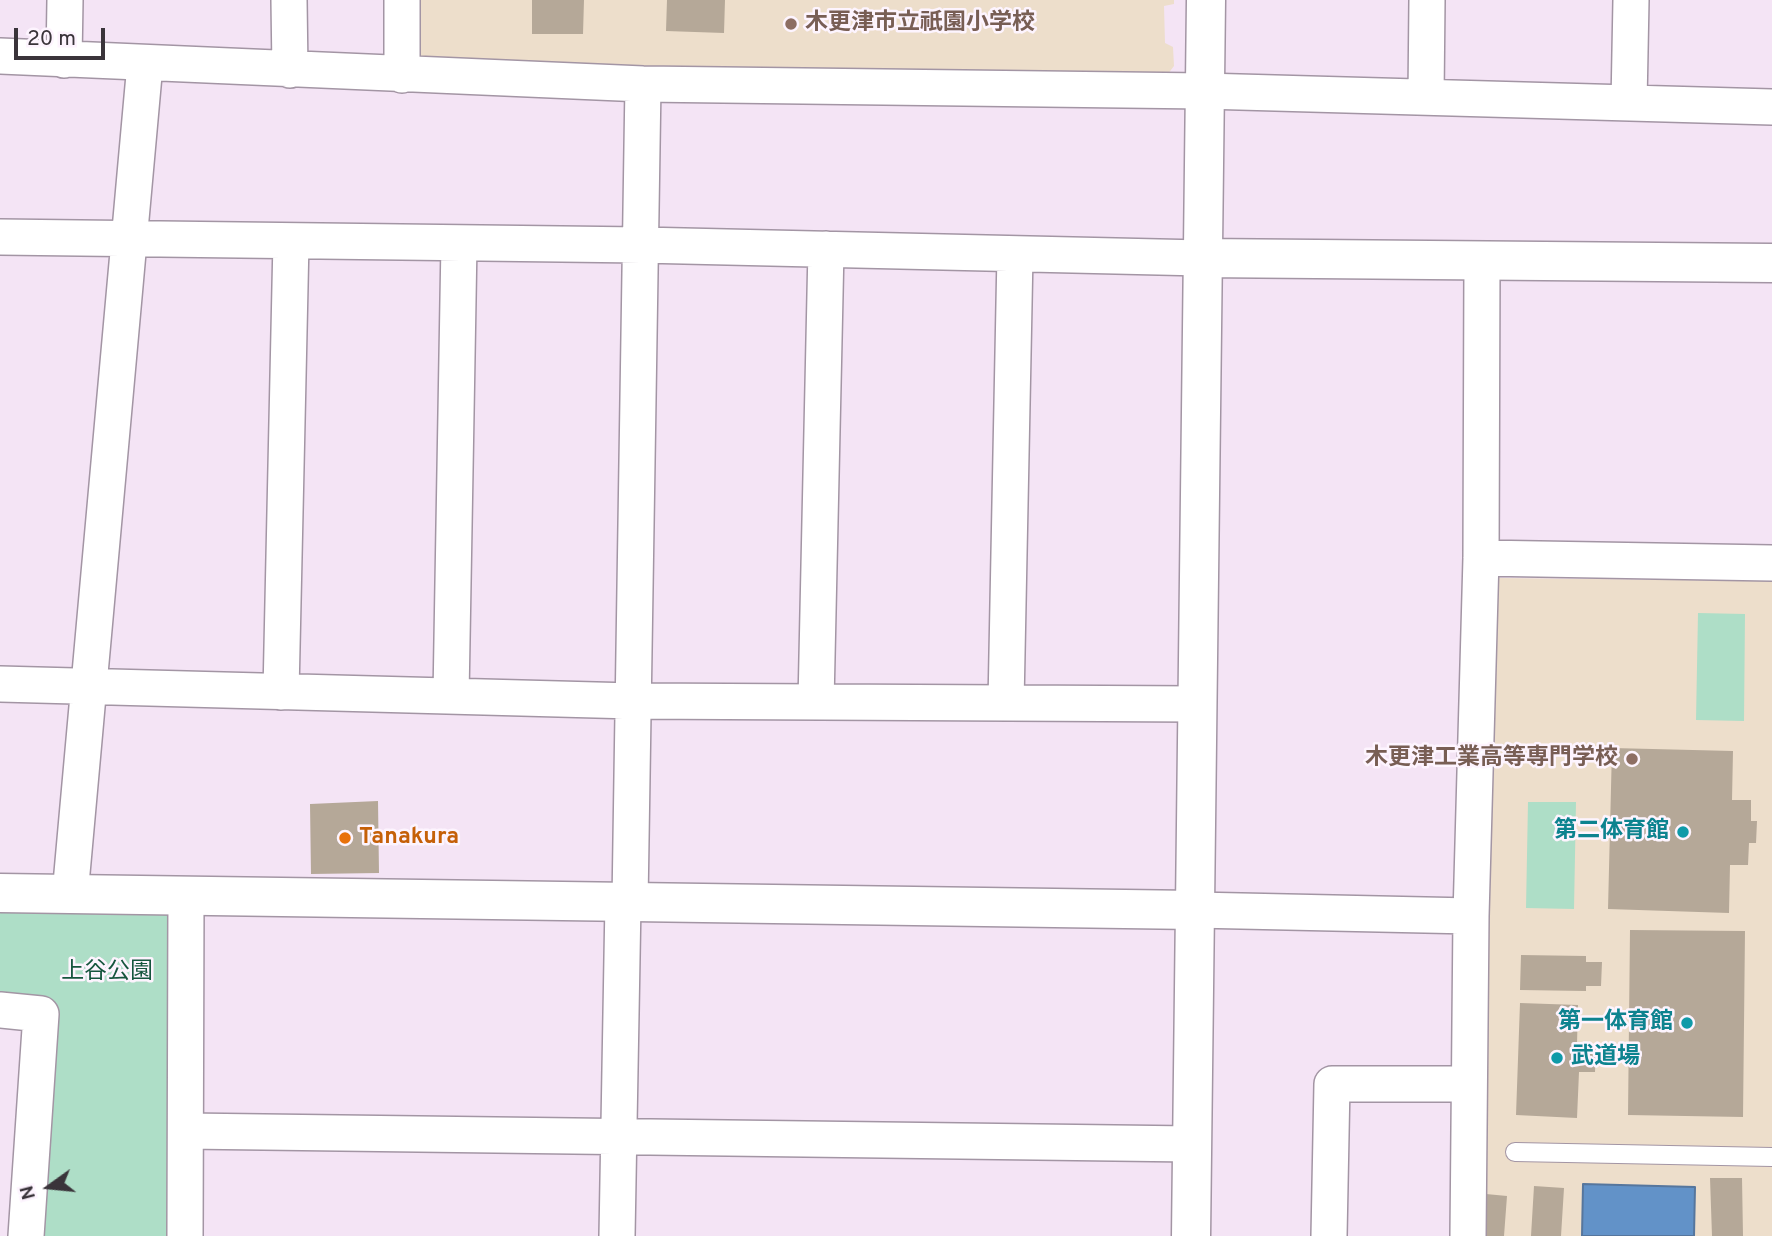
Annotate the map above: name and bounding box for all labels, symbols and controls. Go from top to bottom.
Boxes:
place label: 木更津市立祇園小学校 [805,10,1035,38]
scale bar [18,14,108,58]
marker: 木更津市立祇園小学校 [783,16,799,32]
text: 20 m [27,26,76,53]
place label: 木更津工業高等専門学校 [1365,745,1618,773]
marker: 木更津工業高等専門学校 [1624,751,1640,767]
place label: 第二体育館 [1554,818,1669,846]
place label: Tanakura [359,824,459,852]
marker: 第二体育館 [1675,824,1691,840]
marker: Tanakura [337,830,353,846]
park label: 上谷公園 [61,959,153,987]
place label: 第一体育館 [1558,1009,1673,1037]
marker: 第一体育館 [1679,1015,1695,1031]
place label: 武道場 [1571,1044,1640,1072]
marker: 武道場 [1549,1050,1565,1066]
north arrow [14,1152,84,1222]
text: N [15,1183,42,1202]

